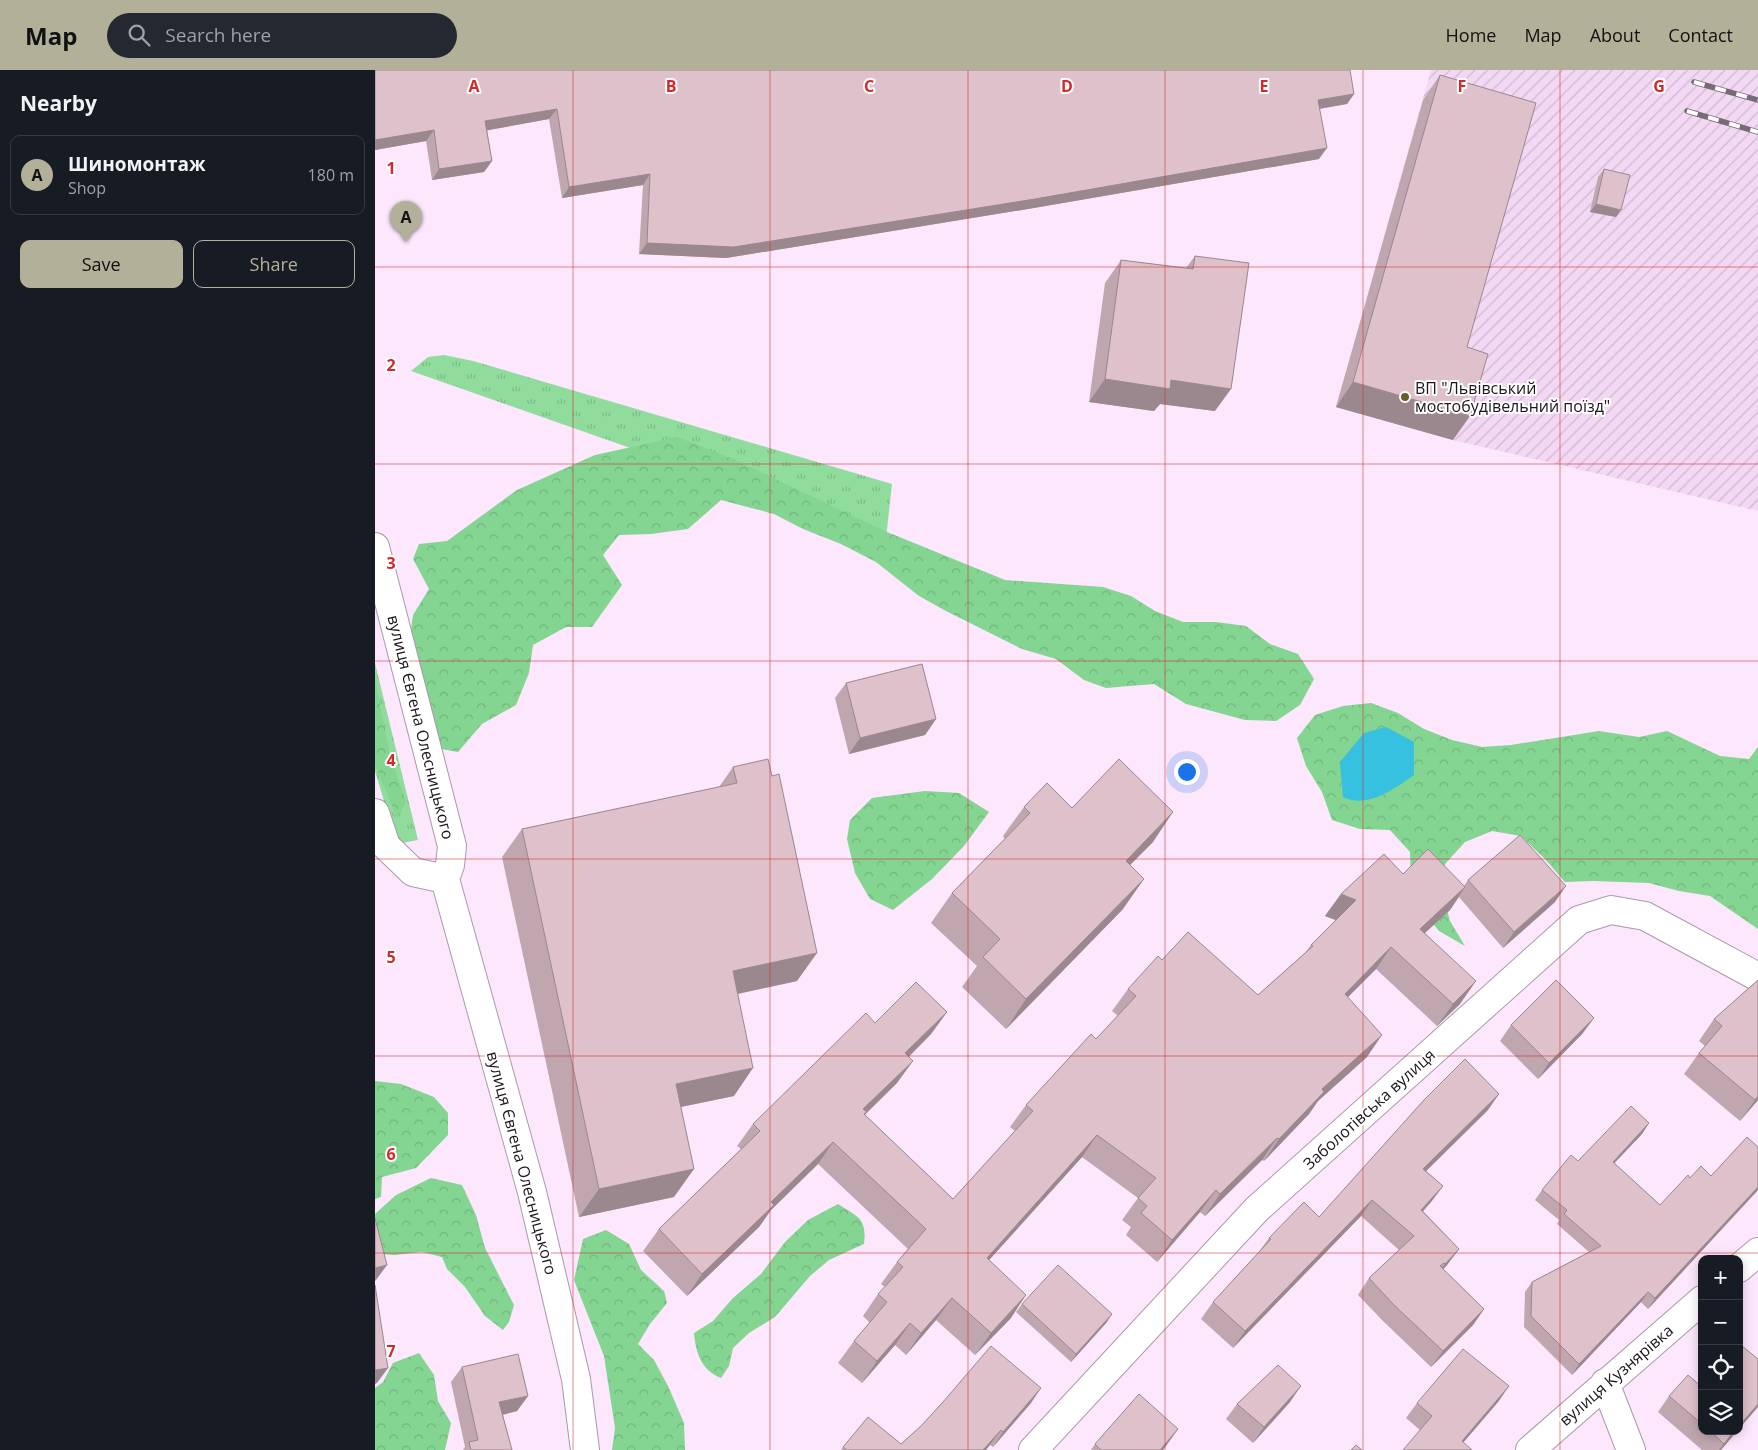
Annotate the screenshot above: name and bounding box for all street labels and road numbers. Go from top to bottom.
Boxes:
street label: вулиця Євгена Олесницького [382,613,460,841]
street label: Заболотівська вулиця [1298,1044,1440,1174]
street label: вулиця Євгена Олесницького [482,1049,562,1277]
street label: вулиця Кузнярівка [1554,1319,1678,1431]

